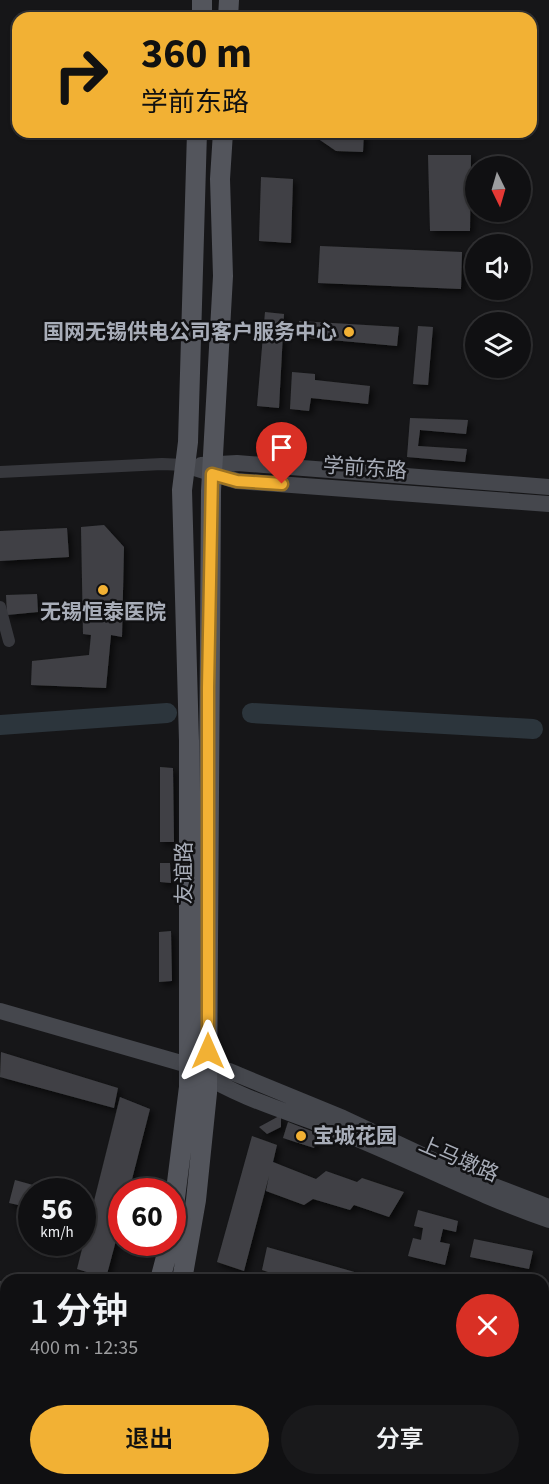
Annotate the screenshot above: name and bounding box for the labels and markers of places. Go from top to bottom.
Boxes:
place label: 国网无锡供电公司客户服务中心 [43,317,337,347]
marker: 国网无锡供电公司客户服务中心 [342,325,356,339]
pin [256,422,307,484]
marker: 无锡恒泰医院 [96,583,110,597]
place label: 无锡恒泰医院 [40,597,166,627]
place label: 宝城花园 [313,1121,397,1151]
marker: 宝城花园 [294,1129,308,1143]

